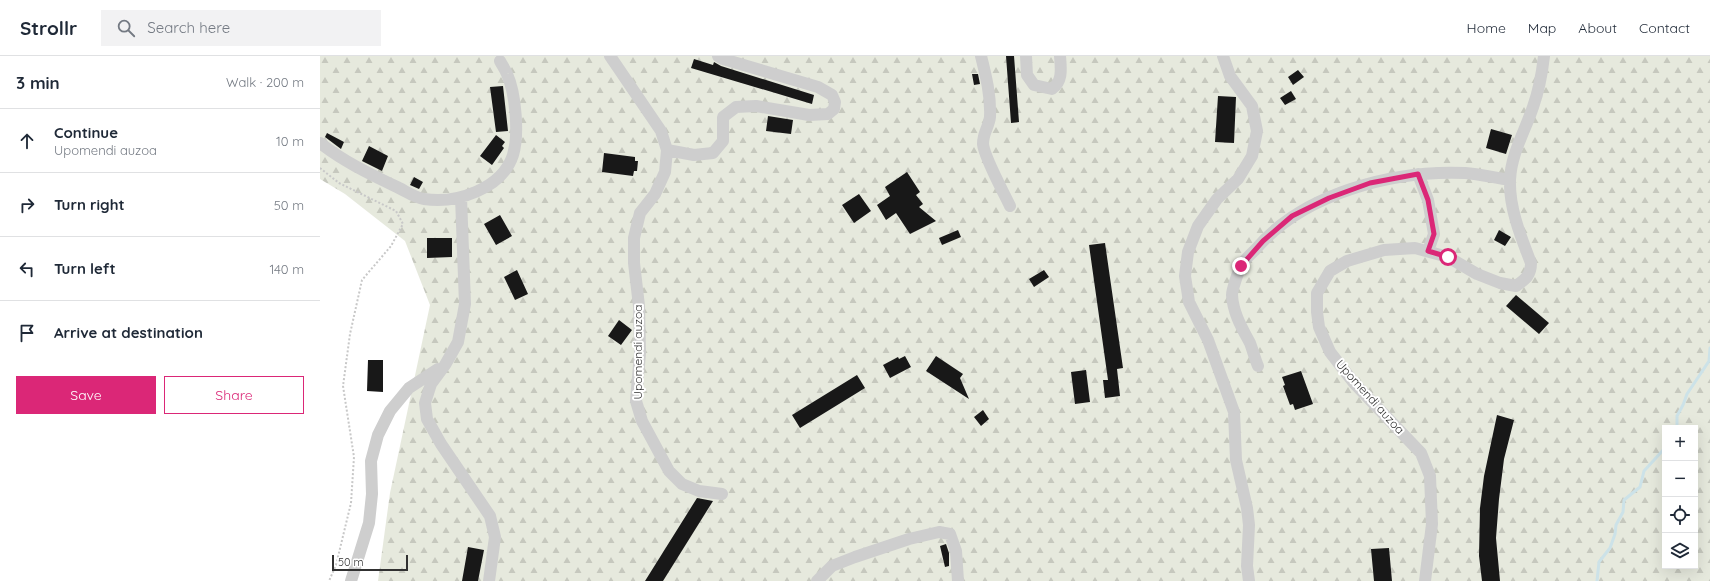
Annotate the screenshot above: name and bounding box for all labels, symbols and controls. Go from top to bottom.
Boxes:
search box [101,10,381,46]
text: Strollr [20,16,77,40]
icon: search [115,17,137,39]
text: Search here [147,18,230,37]
text: Home [1467,19,1506,37]
text: Map [1528,19,1556,37]
text: About [1578,19,1617,37]
text: Contact [1639,19,1690,37]
text: 3 min [16,72,60,93]
text: Walk · 200 m [226,74,304,90]
text: Continue [54,123,118,142]
icon: ahead [16,130,38,152]
text: 10 m [276,133,304,149]
text: Upomendi auzoa [54,142,157,158]
icon: right [16,194,38,216]
text: Turn right [54,195,125,214]
text: 50 m [274,197,304,213]
route start [1439,248,1457,266]
route end [1232,257,1250,275]
icon: left [16,258,38,280]
text: Turn left [54,259,116,278]
text: 140 m [269,261,304,277]
street label: Upomendi auzoa [630,305,645,399]
icon: arrive [16,322,38,344]
text: Arrive at destination [54,323,203,342]
street label: Upomendi auzoa [1333,356,1408,437]
button: Save [16,376,156,414]
button: Share [164,376,304,414]
map controls [1662,425,1698,569]
button: + [1662,425,1698,461]
button: − [1662,461,1698,497]
button: locate [1662,497,1698,533]
button: layers [1662,533,1698,569]
scale bar [332,553,408,572]
text: 50 m [338,555,364,569]

